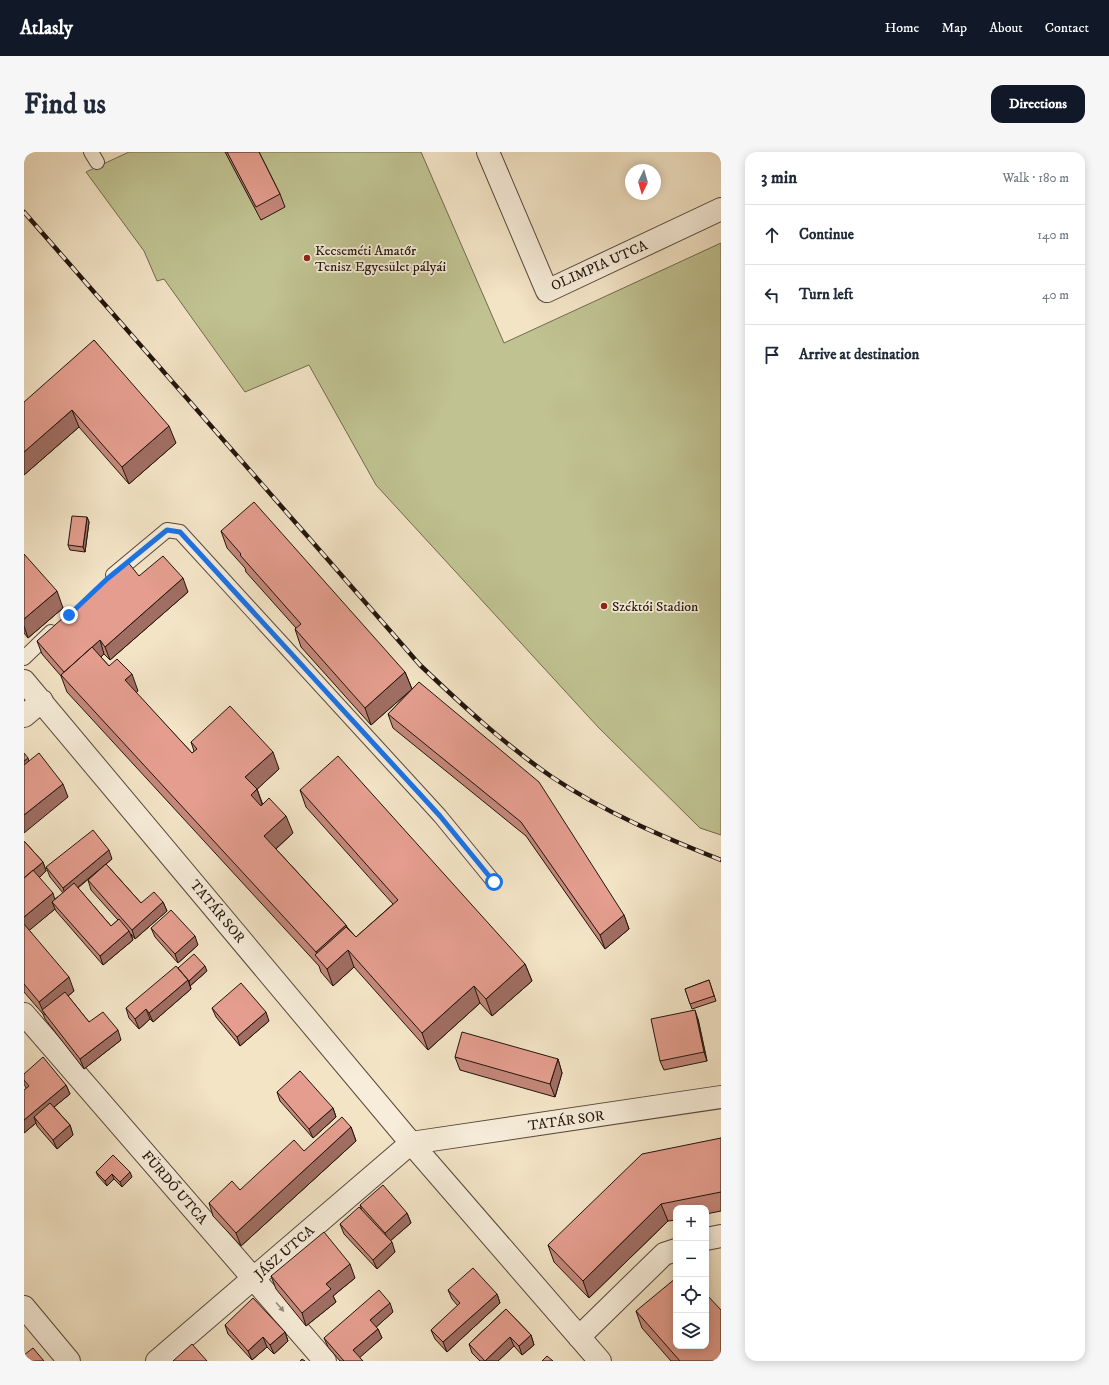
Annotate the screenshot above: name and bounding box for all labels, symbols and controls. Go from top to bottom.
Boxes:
text: Atlasly [20,17,73,40]
text: Home [885,19,919,37]
text: Map [941,19,967,37]
text: About [989,19,1023,37]
text: Contact [1045,19,1089,37]
button: Directions [991,85,1085,123]
text: Find us [24,87,106,122]
north arrow [625,164,661,200]
text: 3 min [761,167,797,189]
text: Walk · 180 m [1002,170,1069,186]
icon: ahead [761,224,783,246]
text: Continue [799,225,854,244]
text: 140 m [1037,227,1069,243]
street label: OLIMPIA UTCA [548,236,652,295]
place label: Kecseméti Amatőr Tenisz Egyesület pályái [315,242,446,276]
marker: Kecseméti Amatőr Tenisz Egyesület pályái [302,253,312,263]
icon: left [761,284,783,306]
text: Turn left [799,285,853,304]
text: 40 m [1042,287,1069,303]
icon: arrive [761,344,783,366]
text: Arrive at destination [799,345,919,364]
place label: Széktói Stadion [612,598,699,616]
marker: Széktói Stadion [599,601,609,611]
route end [60,606,78,624]
route start [485,873,503,891]
street label: TATÁR SOR [186,876,249,947]
street label: TATÁR SOR [527,1107,606,1135]
street label: FÜRDŐ UTCA [137,1147,212,1229]
map controls [673,1205,709,1349]
button: + [673,1205,709,1241]
street label: JÁSZ UTCA [250,1221,319,1285]
button: − [673,1241,709,1277]
button: locate [673,1277,709,1313]
one-way arrow [275,1302,284,1313]
button: layers [673,1313,709,1349]

